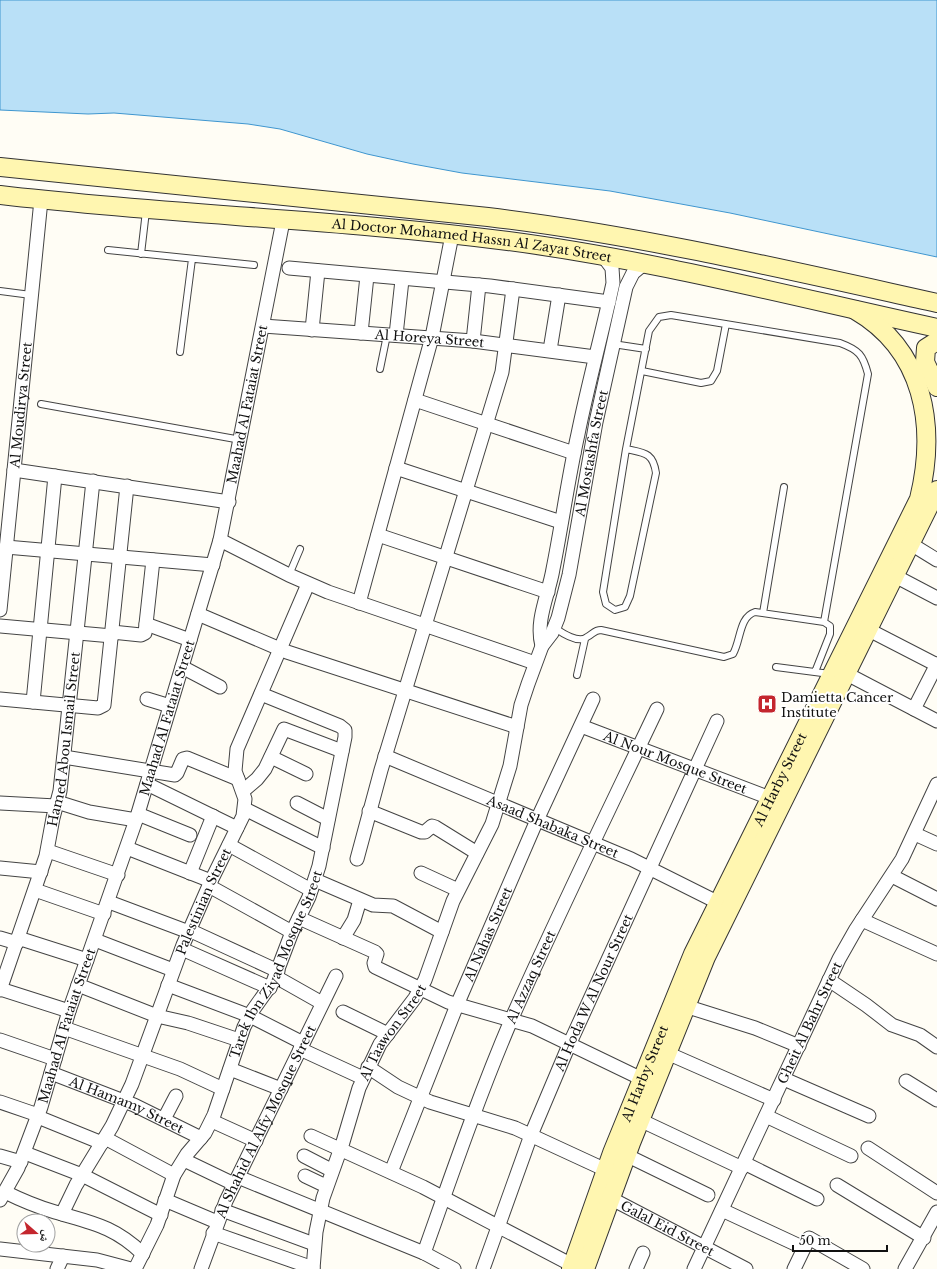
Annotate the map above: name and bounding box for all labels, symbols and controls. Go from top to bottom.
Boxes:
street label: Al Doctor Mohamed Hassn Al Zayat Street [330,215,613,266]
street label: Maahad Al Fataiat Street [223,323,271,485]
street label: Al Horeya Street [373,325,485,351]
street label: Al Moudirya Street [6,341,35,470]
street label: Al Mostashfa Street [571,388,611,519]
street label: Maahad Al Fataiat Street [135,638,198,798]
street label: Hamed Abou Ismail Street [43,651,83,828]
place label: Damietta Cancer Institute [781,689,894,721]
hospital icon: Damietta Cancer Institute [756,693,778,715]
street label: Al Nour Mosque Street [600,727,749,797]
street label: Al Harby Street [749,729,810,830]
street label: Asaad Shabaka Street [484,791,621,861]
street label: Palestinian Street [172,845,235,957]
street label: Tarek Ibn Ziyad Mosque Street [225,868,326,1061]
street label: Al Nahas Street [459,884,516,985]
street label: Al Hoda W Al Nour Street [550,911,636,1074]
street label: Al Azzaq Street [502,928,559,1027]
street label: Maahad Al Fataiat Street [34,946,99,1105]
street label: Gheit Al Bahr Street [773,959,845,1087]
street label: Al Taawon Street [355,981,430,1084]
street label: Al Shahid Al Alfy Mosque Street [212,1022,319,1222]
street label: Al Harby Street [617,1023,672,1125]
street label: Al Hamamy Street [66,1072,187,1137]
street label: Galal Eid Street [618,1197,717,1260]
north arrow [16,1213,56,1253]
scale bar [793,1227,887,1253]
text: ش [36,1228,54,1245]
text: 50 m [799,1233,831,1248]

